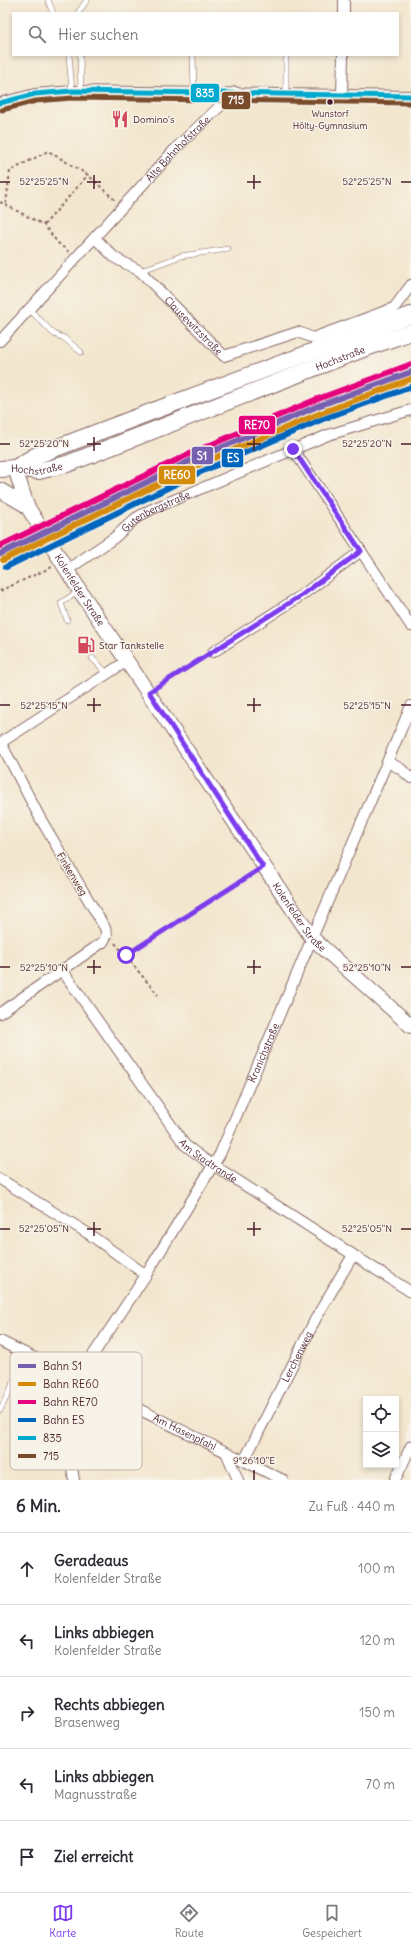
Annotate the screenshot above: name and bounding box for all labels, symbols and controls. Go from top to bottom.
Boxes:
search box [12,12,399,56]
icon: search [26,23,48,45]
text: Hier suchen [58,25,138,44]
line badge: 835 [190,83,220,103]
text: 835 [196,86,214,100]
line badge: 715 [221,91,251,110]
text: 715 [228,93,244,107]
marker: Wunstorf Hölty-Gymnasium [325,97,335,107]
place label: Wunstorf Hölty-Gymnasium [293,108,367,131]
restaurant icon: Domino's [110,109,130,129]
place label: Domino's [133,113,175,126]
street label: Alte Bahnhofstraße [143,113,212,184]
text: 52°25'25"N [19,175,69,188]
text: 52°25'25"N [342,175,392,188]
street label: Clausewitzstraße [162,293,226,357]
street label: Hochstraße [313,342,367,373]
line badge: RE70 [238,415,276,435]
text: RE70 [244,418,270,432]
text: 52°25'20"N [19,437,69,450]
text: 52°25'20"N [342,437,392,450]
route end [284,440,302,458]
line badge: S1 [191,446,214,465]
line badge: ES [221,448,244,468]
text: S1 [197,449,207,463]
text: ES [227,451,239,465]
street label: Hochstraße [10,459,64,477]
line badge: RE60 [158,465,196,485]
text: RE60 [163,468,191,482]
street label: Gutenbergstraße [118,487,192,535]
street label: Kolenfelder Straße [52,552,108,628]
fuel station icon: Star Tankstelle [76,635,96,655]
place label: Star Tankstelle [99,639,164,652]
text: 52°25'15"N [20,699,68,712]
text: 52°25'15"N [343,699,391,712]
street label: Finkenweg [54,850,90,898]
street label: Kolenfelder Straße [270,880,329,954]
route start [117,946,135,964]
text: 52°25'10"N [20,961,68,974]
text: 52°25'10"N [343,961,391,974]
street label: Kranichstraße [245,1021,282,1084]
street label: Am Stadtrande [176,1136,240,1185]
text: 52°25'05"N [19,1222,69,1235]
text: 52°25'05"N [342,1222,392,1235]
street label: Lerchenweg [278,1329,315,1384]
legend [10,1352,142,1470]
text: Bahn S1 [43,1359,82,1373]
text: Bahn RE60 [43,1377,99,1391]
text: Bahn RE70 [43,1395,98,1409]
map controls [363,1396,399,1468]
button: locate [363,1396,399,1432]
street label: Am Hasenpfahl [151,1411,219,1453]
text: Bahn ES [43,1413,84,1427]
text: 835 [43,1431,62,1445]
button: layers [363,1432,399,1468]
text: 715 [43,1449,59,1463]
text: 9°26'10"E [233,1454,275,1467]
text: 6 Min. [16,1495,61,1517]
text: Zu Fuß · 440 m [309,1498,395,1515]
text: Geradeaus [54,1551,128,1570]
icon: ahead [16,1558,38,1580]
text: 100 m [358,1560,395,1577]
text: Kolenfelder Straße [54,1570,161,1587]
text: Links abbiegen [54,1623,154,1642]
icon: left [16,1630,38,1652]
text: 120 m [360,1632,395,1649]
text: Kolenfelder Straße [54,1642,161,1659]
text: Rechts abbiegen [54,1695,165,1714]
icon: right [16,1702,38,1724]
text: 150 m [359,1704,395,1721]
text: Brasenweg [54,1714,120,1731]
text: Links abbiegen [54,1767,154,1786]
icon: left [16,1774,38,1796]
text: 70 m [366,1776,395,1793]
text: Magnusstraße [54,1786,137,1803]
icon: arrive [16,1846,38,1868]
text: Ziel erreicht [54,1847,133,1866]
tab: Karte [49,1902,76,1940]
tab: Route [175,1902,204,1940]
tab: Gespeichert [302,1902,362,1940]

